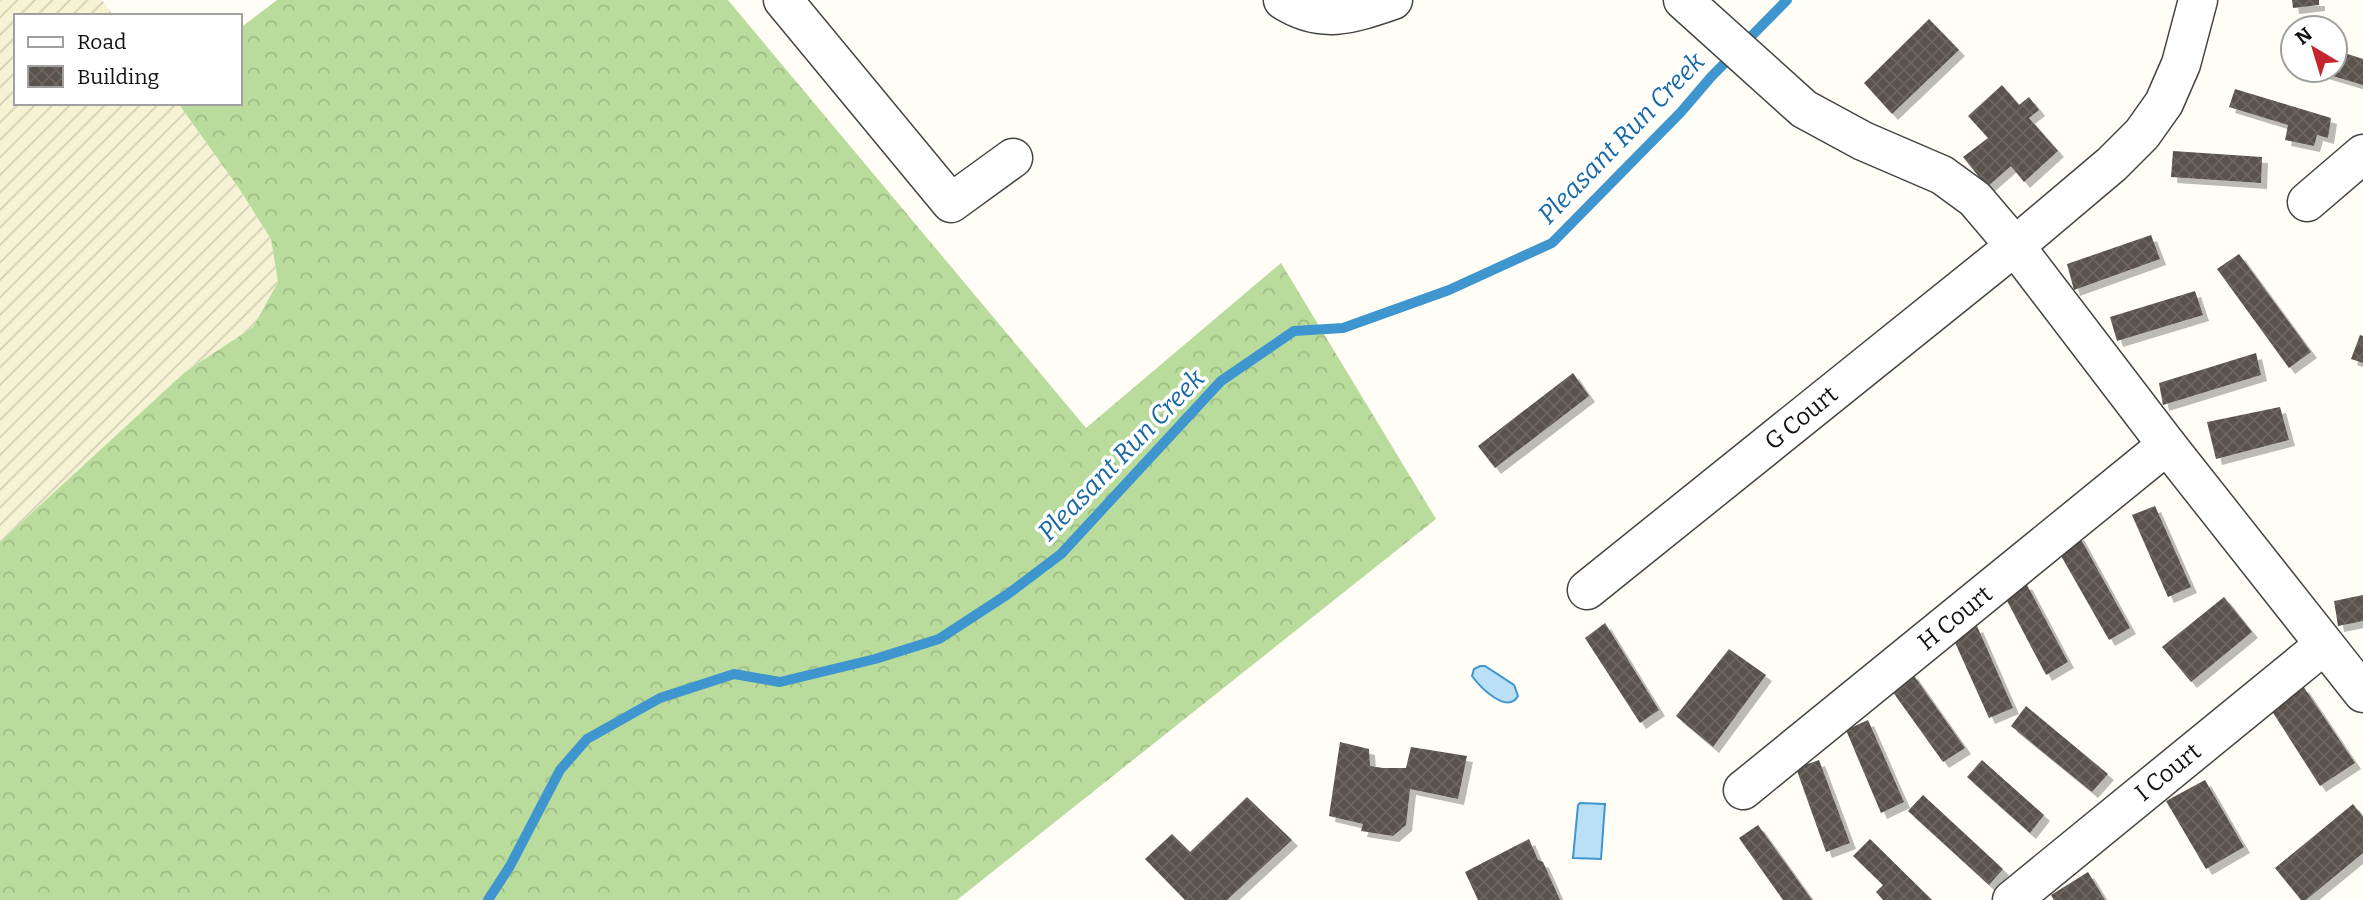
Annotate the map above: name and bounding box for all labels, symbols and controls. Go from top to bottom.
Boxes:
legend [14,14,242,105]
north arrow [2279,14,2349,84]
text: N [2291,22,2317,50]
text: Road [77,29,126,55]
water label: Pleasant Run Creek [1532,46,1712,230]
text: Building [77,64,160,90]
water label: Pleasant Run Creek [1032,363,1212,547]
street label: G Court [1759,380,1843,456]
street label: H Court [1912,580,1998,656]
street label: I Court [2130,737,2207,807]

